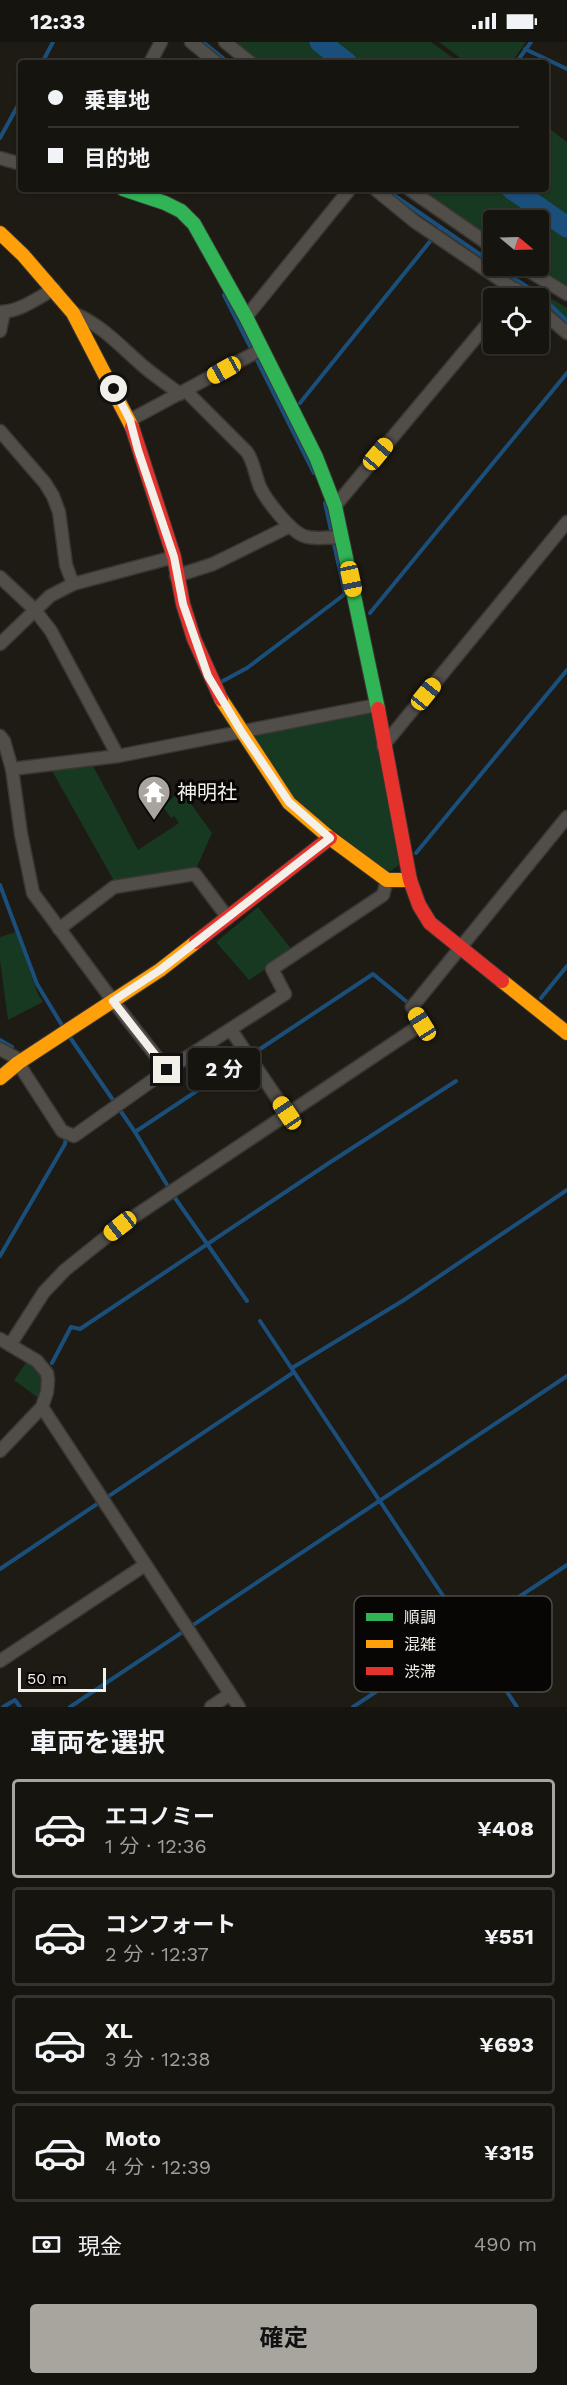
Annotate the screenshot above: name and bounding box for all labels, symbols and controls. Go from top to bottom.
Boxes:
text: 12:33 [30,9,85,34]
text: 乗車地 [84,88,150,113]
text: 目的地 [84,146,150,171]
north arrow [483,210,549,276]
map controls [483,210,549,354]
button: locate [483,288,549,354]
car [204,353,244,387]
route start [100,375,127,402]
car [360,434,396,474]
car [338,560,364,598]
car [408,674,444,714]
temple icon: 神明社 [136,774,172,821]
place label: 神明社 [177,780,237,804]
car [405,1004,439,1044]
callout: 2 分 [188,1049,260,1091]
route end [153,1056,180,1083]
text: 2 分 [205,1057,243,1081]
car [269,1093,305,1133]
car [100,1208,140,1244]
legend [354,1596,552,1692]
text: 順調 [404,1608,436,1627]
text: 混雑 [404,1635,436,1654]
text: 渋滞 [404,1662,436,1681]
scale bar [18,1665,106,1692]
text: 50 m [27,1669,67,1688]
text: 車両を選択 [30,1727,165,1759]
icon: car [33,1802,87,1856]
text: エコノミー [105,1804,215,1829]
text: ¥408 [477,1816,534,1841]
text: 1 分 · 12:36 [105,1834,207,1858]
icon: car [33,1910,87,1964]
text: コンフォート [105,1912,236,1937]
text: ¥551 [484,1924,534,1949]
text: 2 分 · 12:37 [105,1942,209,1966]
icon: car [33,2018,87,2072]
text: XL [105,2018,133,2043]
text: ¥693 [479,2032,534,2057]
text: 3 分 · 12:38 [105,2047,211,2071]
icon: car [33,2126,87,2180]
text: Moto [105,2126,161,2151]
text: ¥315 [484,2140,534,2165]
text: 4 分 · 12:39 [105,2155,211,2179]
icon: cash [30,2228,63,2261]
text: 490 m [474,2232,537,2256]
text: 現金 [78,2234,122,2259]
button: 確定 [30,2304,537,2373]

